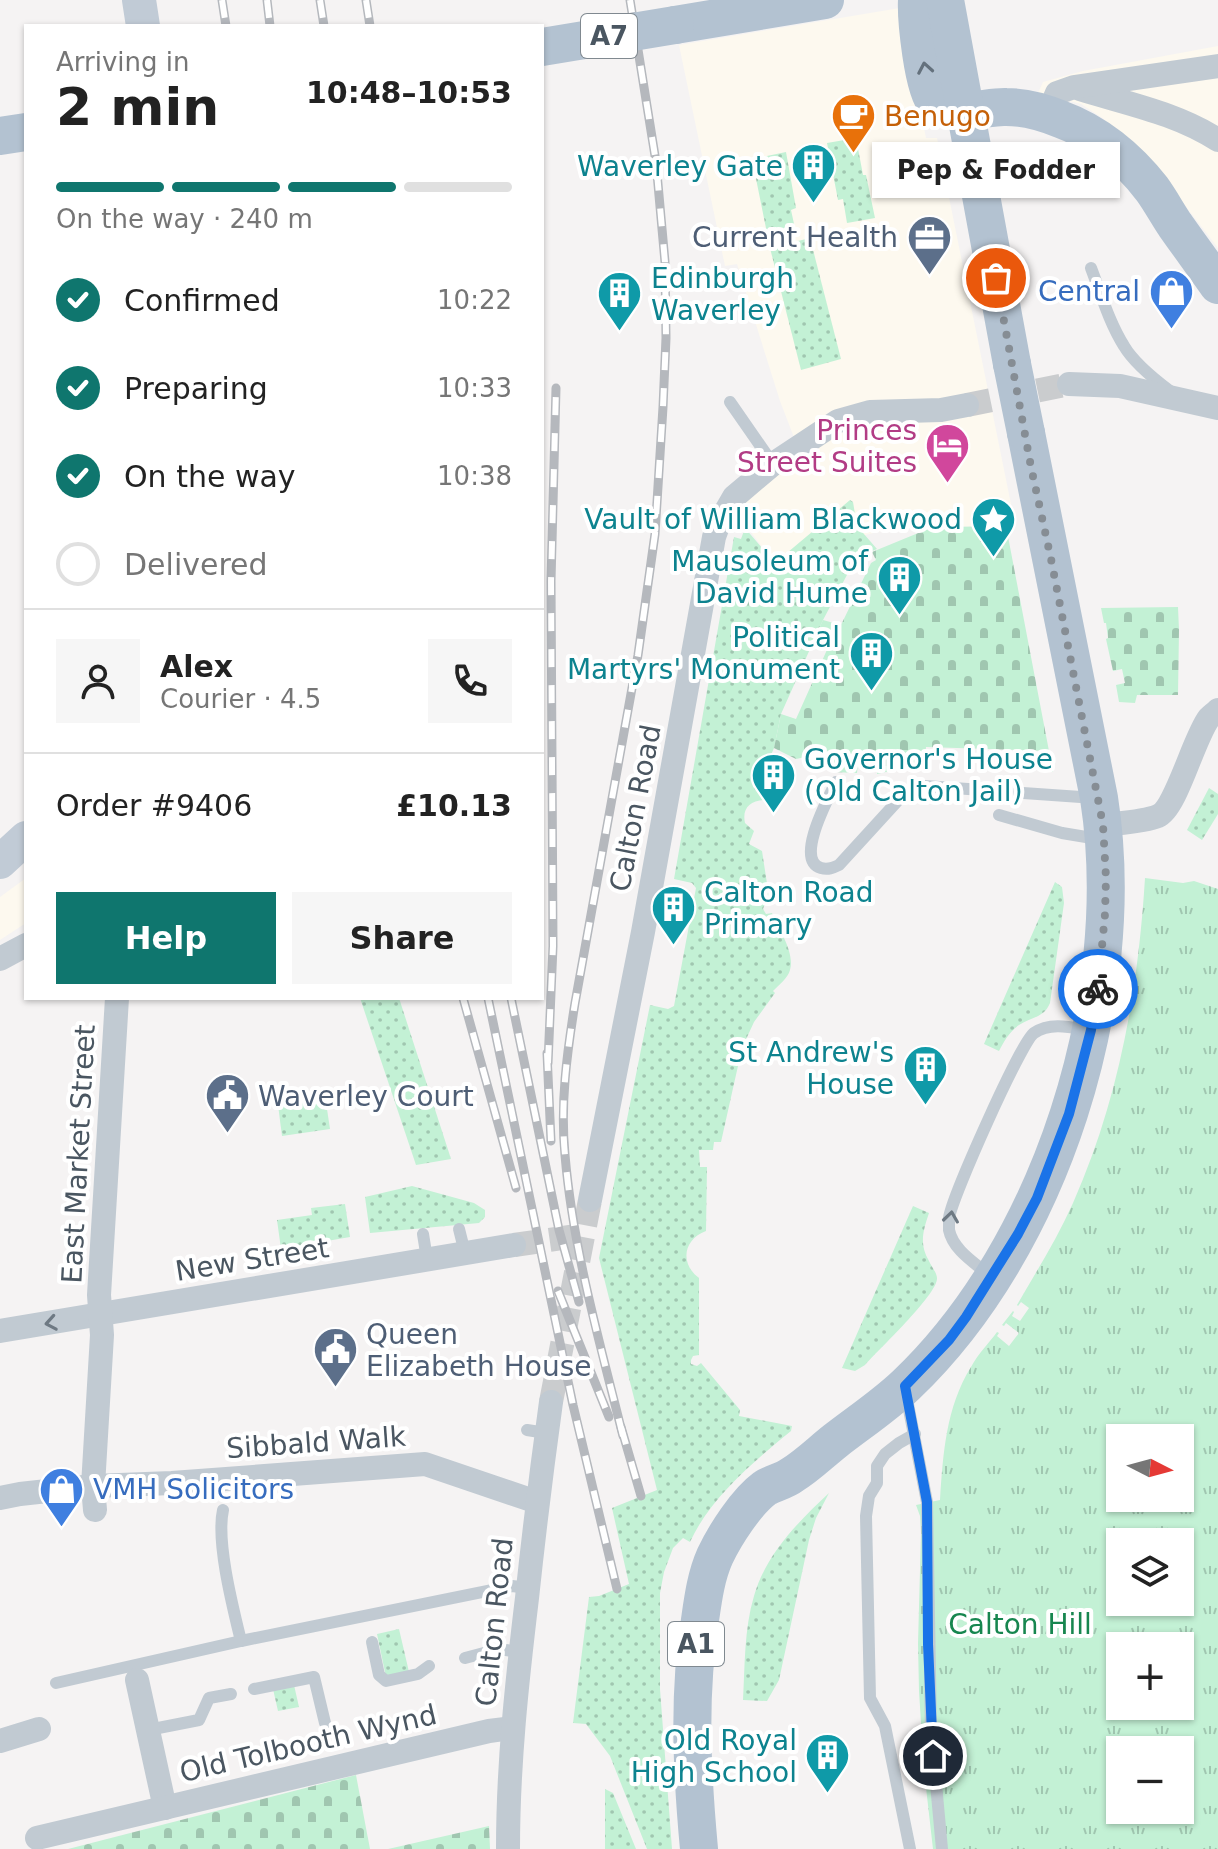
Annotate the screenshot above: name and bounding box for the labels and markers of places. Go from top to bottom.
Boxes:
cafe icon: Benugo [829,92,877,155]
place label: Benugo [884,100,991,133]
building icon: Waverley Gate [790,142,838,205]
callout: Pep & Fodder [872,142,1120,198]
place label: Waverley Gate [577,150,783,183]
office icon: Current Health [905,213,953,276]
place label: Current Health [692,221,898,254]
pin [962,244,1030,312]
place label: Edinburgh Waverley [651,262,794,327]
shop icon: Central [1147,267,1195,330]
building icon: Edinburgh Waverley [596,270,644,333]
place label: Central [1038,275,1140,308]
place label: Princes Street Suites [737,414,917,479]
hotel icon: Princes Street Suites [924,422,972,485]
place icon: Vault of William Blackwood [969,495,1017,558]
place label: Vault of William Blackwood [584,503,962,536]
place label: Mausoleum of David Hume [671,545,869,610]
building icon: Mausoleum of David Hume [875,553,923,616]
place label: Political Martyrs' Monument [567,621,840,686]
building icon: Political Martyrs' Monument [847,629,895,692]
place label: Governor's House (Old Calton Jail) [804,743,1053,808]
building icon: Governor's House (Old Calton Jail) [749,751,797,814]
place label: Calton Road Primary [704,876,874,941]
building icon: Calton Road Primary [649,884,697,947]
place label: St Andrew's House [728,1036,894,1101]
building icon: St Andrew's House [901,1044,949,1107]
public building icon: Waverley Court [203,1072,251,1135]
place label: Waverley Court [258,1080,474,1113]
place label: Queen Elizabeth House [366,1318,591,1383]
public building icon: Queen Elizabeth House [311,1326,359,1389]
shop icon: VMH Solicitors [38,1465,86,1528]
place label: VMH Solicitors [93,1473,294,1506]
pin [899,1722,967,1790]
place label: Old Royal High School [631,1724,797,1789]
building icon: Old Royal High School [804,1732,852,1795]

